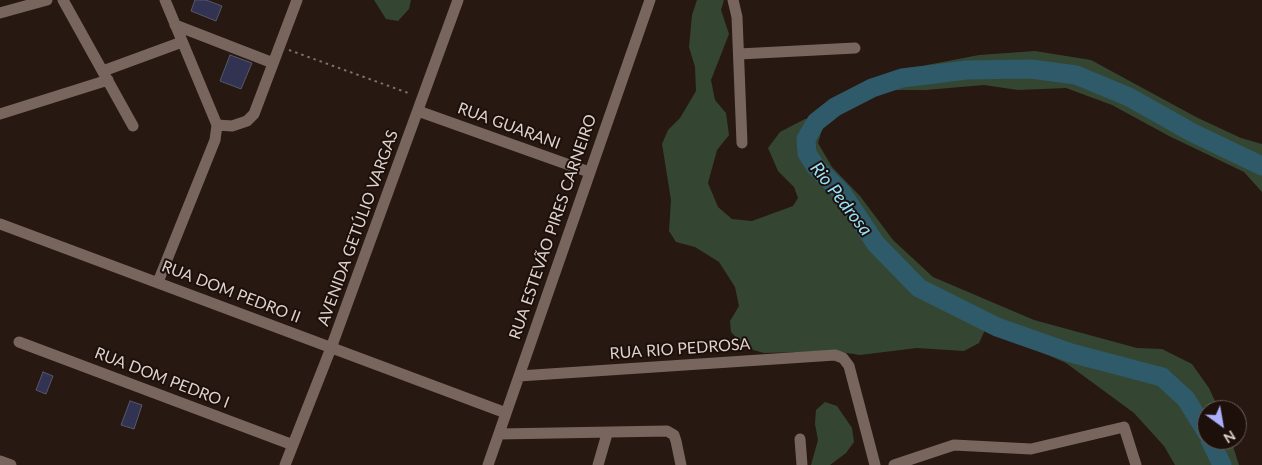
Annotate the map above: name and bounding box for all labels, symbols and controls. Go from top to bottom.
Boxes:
street label: RUA GUARANI [455,99,563,153]
street label: RUA ESTEVÃO PIRES CARNEIRO [505,112,601,342]
street label: AVENIDA GETÚLIO VARGAS [314,127,402,329]
water label: Rio Pedrosa [806,158,876,240]
street label: RUA DOM PEDRO II [159,257,303,327]
street label: RUA RIO PEDROSA [609,335,751,363]
street label: RUA DOM PEDRO I [92,343,232,413]
north arrow [1197,400,1247,450]
text: N [1221,427,1239,447]

